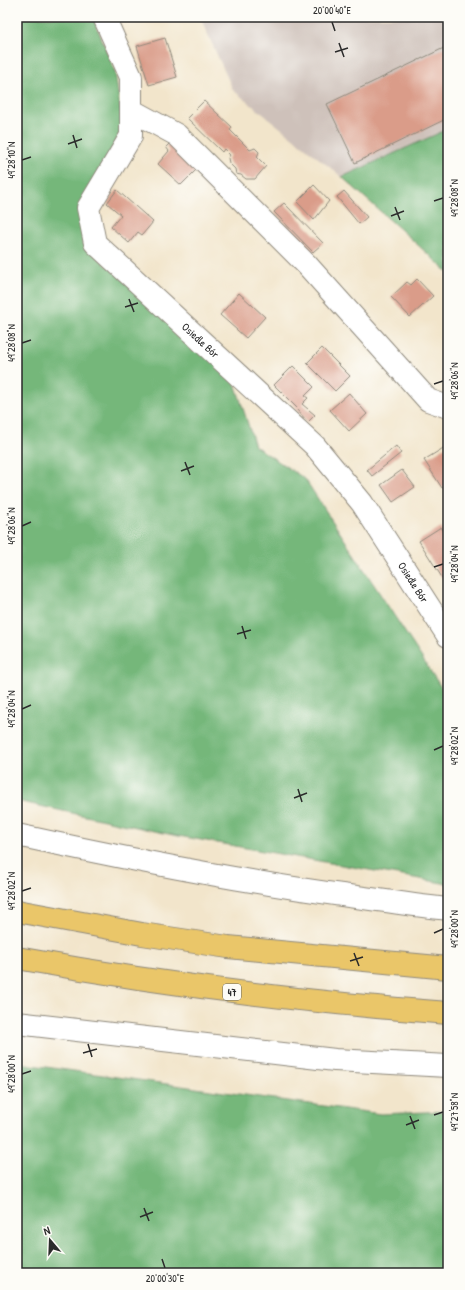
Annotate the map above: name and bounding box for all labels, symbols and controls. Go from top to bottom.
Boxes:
text: 20°00'40"E [313,4,351,17]
text: 49°28'10"N [5,142,18,178]
text: 49°28'08"N [448,179,461,217]
street label: Osiedle Bór [179,320,223,362]
text: 49°28'08"N [5,324,18,362]
text: 49°28'06"N [448,362,461,400]
text: 49°28'06"N [5,507,18,545]
text: 49°28'04"N [448,546,461,582]
street label: Osiedle Bór [395,559,432,606]
text: 49°28'04"N [5,691,18,727]
text: 49°28'02"N [448,727,461,765]
text: 49°28'02"N [5,872,18,910]
text: 49°28'00"N [448,910,461,948]
road number: 47 [223,984,241,1000]
text: 49°28'00"N [5,1055,18,1093]
text: 49°27'58"N [448,1093,461,1131]
north arrow [30,1220,70,1260]
text: N [42,1223,52,1238]
text: 20°00'30"E [146,1272,185,1285]

